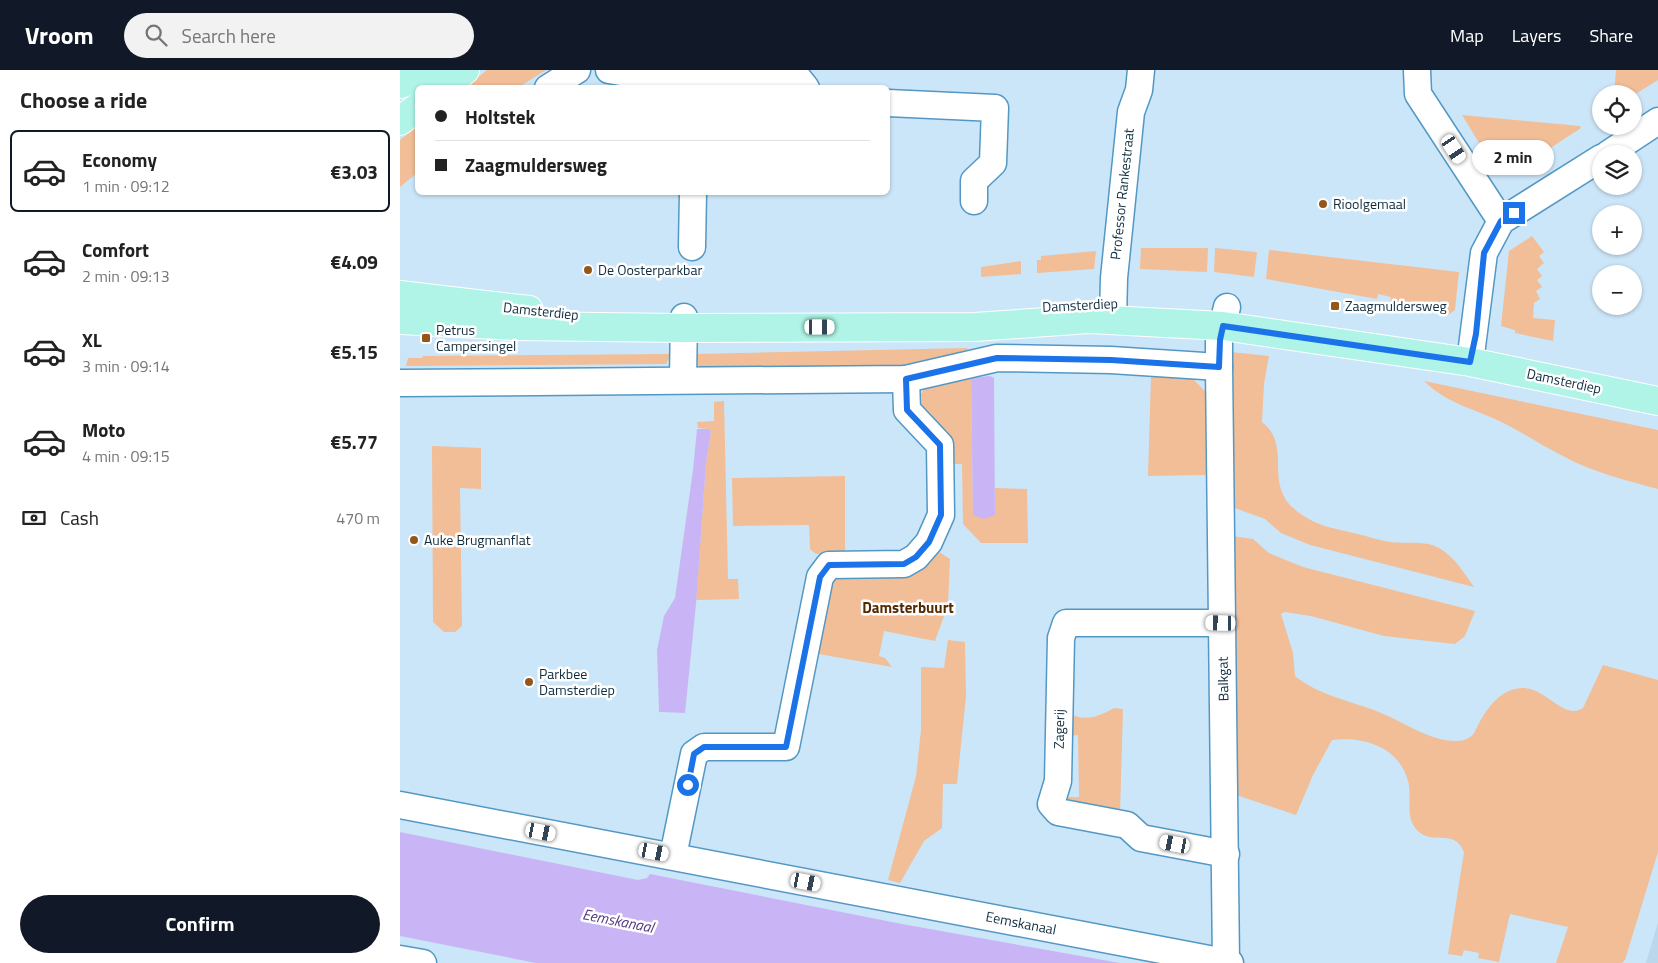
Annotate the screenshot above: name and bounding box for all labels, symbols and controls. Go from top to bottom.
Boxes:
search box [124,13,474,58]
text: Vroom [25,17,94,53]
icon: search [142,21,170,49]
text: Search here [182,21,276,50]
text: Map [1450,22,1484,49]
text: Layers [1512,22,1561,49]
text: Share [1589,22,1633,49]
text: Choose a ride [20,83,147,117]
map controls [1592,85,1642,315]
button: locate [1592,85,1642,135]
text: Holtstek [465,102,535,131]
street label: Professor Rankestraat [1104,127,1139,261]
car [1439,132,1468,166]
callout: 2 min [1473,140,1555,176]
text: Economy [82,145,157,174]
text: 2 min [1494,145,1532,169]
button: layers [1592,145,1642,195]
icon: car [22,149,67,194]
text: Zaagmuldersweg [465,150,607,179]
text: €3.03 [331,157,378,186]
text: 1 min · 09:12 [82,174,170,198]
place label: Rioolgemaal [1333,193,1406,214]
marker: Rioolgemaal [1317,198,1329,210]
route end [1503,202,1525,224]
button: + [1592,205,1642,255]
text: Comfort [82,235,149,264]
icon: car [22,239,67,284]
text: €4.09 [331,247,378,276]
place label: De Oosterparkbar [598,259,702,280]
text: 2 min · 09:13 [82,264,170,288]
marker: De Oosterparkbar [582,264,594,276]
button: − [1592,265,1642,315]
street label: Damsterdiep [1042,292,1118,317]
place label: Zaagmuldersweg [1345,295,1447,316]
street label: Damsterdiep [502,296,580,325]
marker: Zaagmuldersweg [1329,300,1341,312]
place label: Petrus Campersingel [436,319,516,356]
car [805,320,835,335]
text: XL [82,325,102,354]
icon: car [22,329,67,374]
marker: Petrus Campersingel [420,332,432,344]
text: €5.15 [331,337,378,366]
text: 3 min · 09:14 [82,354,170,378]
street label: Damsterdiep [1525,362,1603,399]
text: Moto [82,415,125,444]
icon: car [22,419,67,464]
text: €5.77 [331,427,378,456]
text: 4 min · 09:15 [82,444,170,468]
text: Cash [60,503,99,532]
icon: cash [20,504,48,532]
text: 470 m [336,506,380,530]
place label: Auke Brugmanflat [424,529,531,550]
marker: Auke Brugmanflat [408,534,420,546]
district label: Damsterbuurt [862,596,954,619]
car [1205,615,1236,631]
street label: Balkgat [1212,656,1233,701]
place label: Parkbee Damsterdiep [539,663,615,700]
marker: Parkbee Damsterdiep [523,676,535,688]
street label: Zagerij [1048,709,1069,749]
route start [677,774,699,796]
car [524,822,557,842]
car [1158,834,1191,854]
car [637,842,670,862]
car [789,872,822,892]
button: Confirm [20,895,380,953]
water label: Eemskanaal [581,902,657,939]
street label: Eemskanaal [984,905,1058,940]

